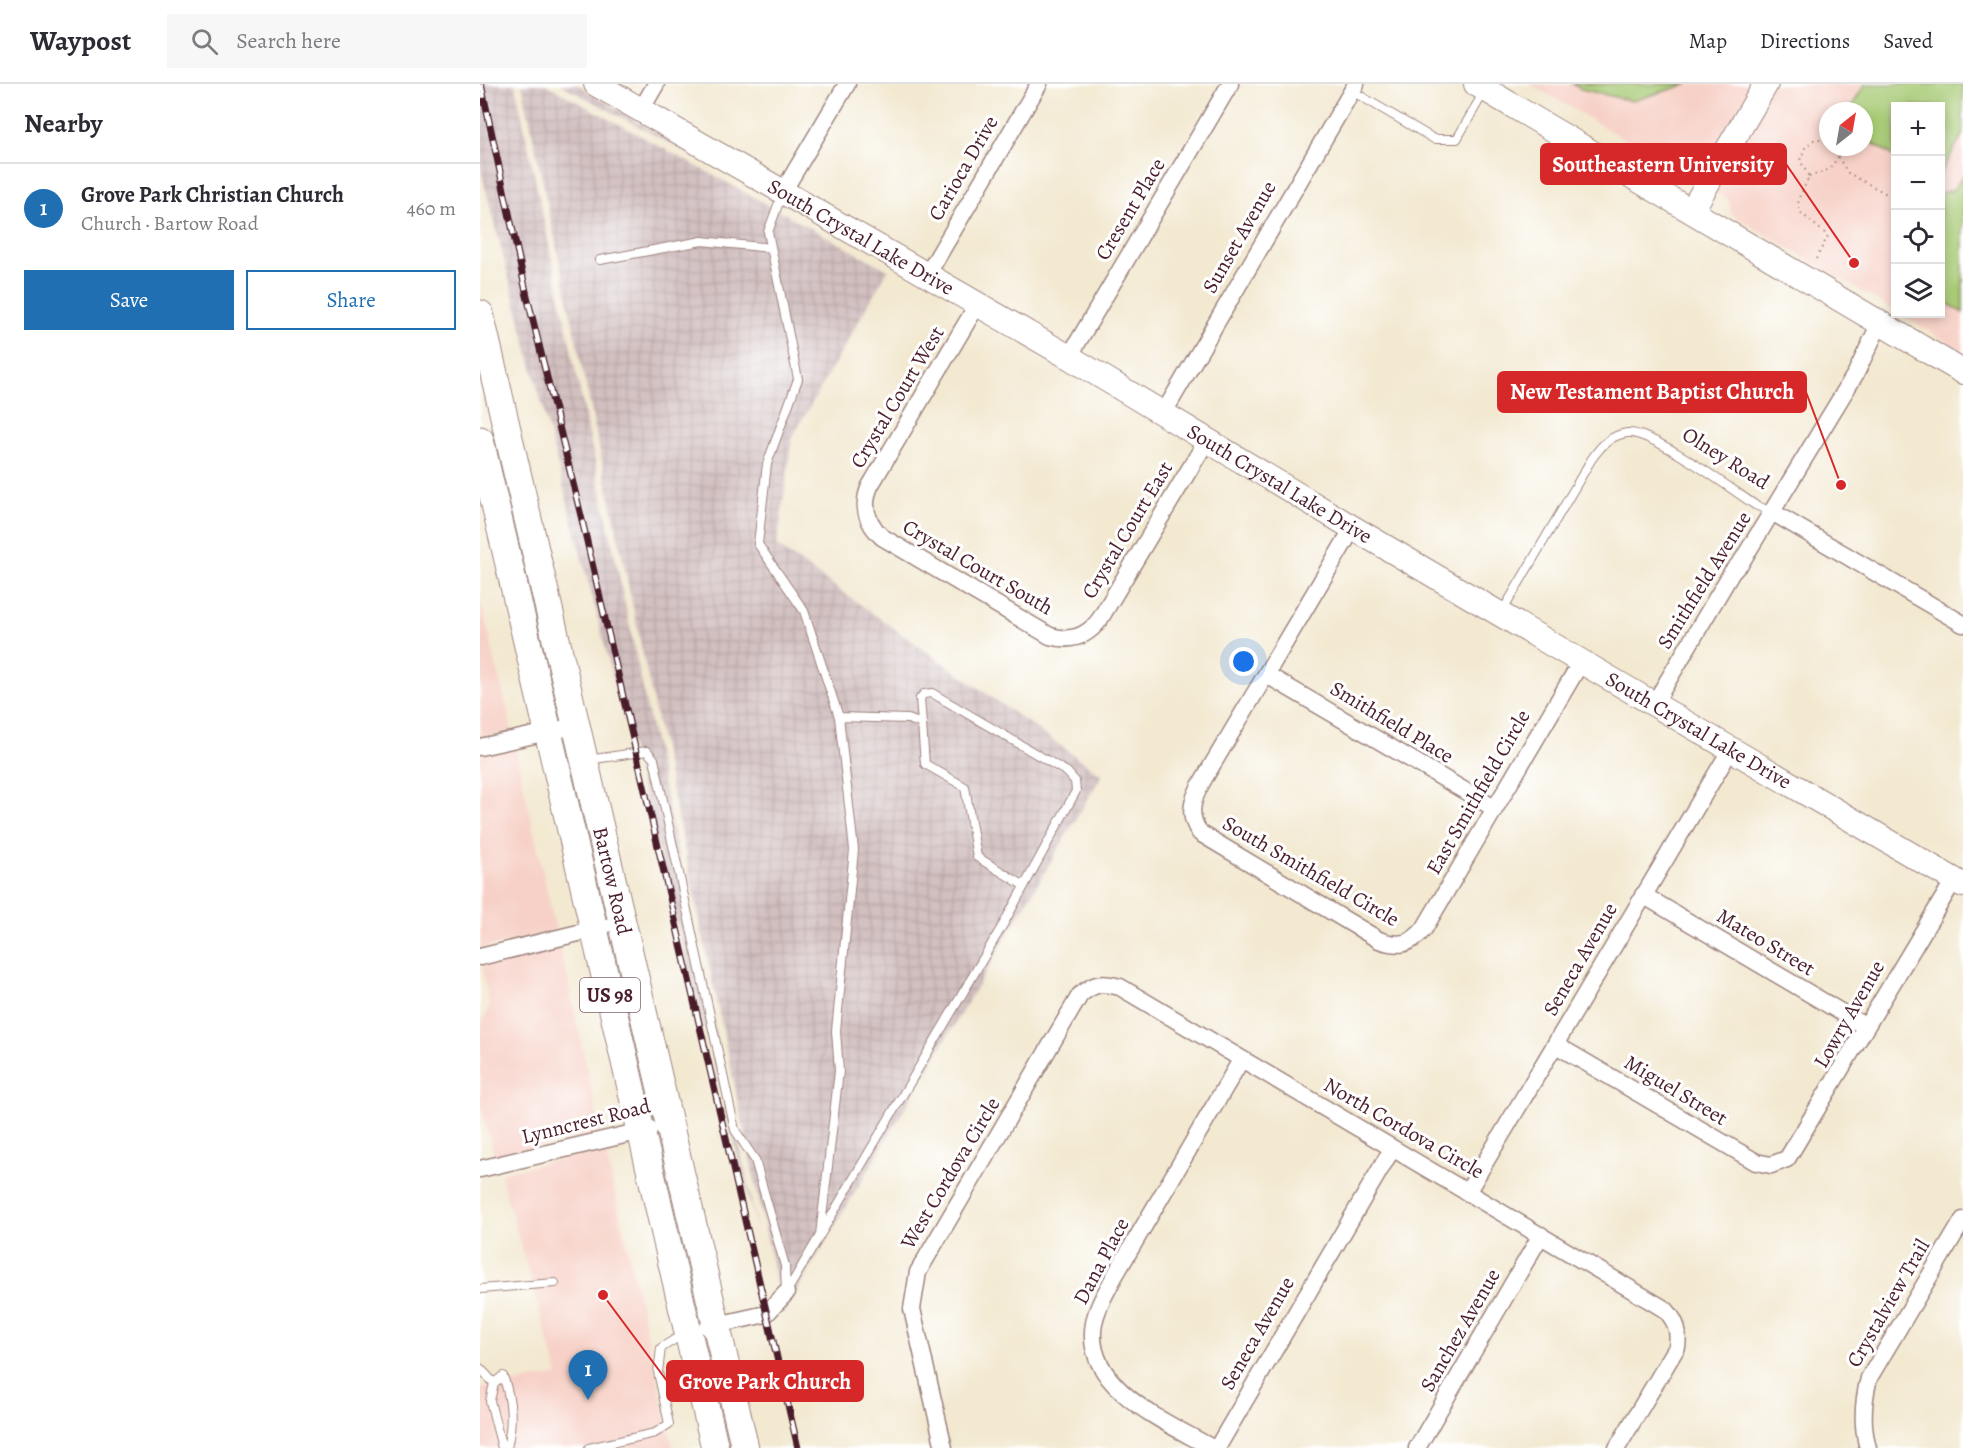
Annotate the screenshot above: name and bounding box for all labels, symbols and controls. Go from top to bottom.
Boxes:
search box [167,14,587,68]
text: Waypost [30,22,131,60]
icon: search [188,25,221,58]
text: Search here [236,26,341,56]
text: Map [1689,27,1727,55]
text: Directions [1760,27,1850,55]
text: Saved [1883,27,1933,55]
north arrow [1819,102,1873,156]
map controls [1891,102,1945,318]
button: + [1891,102,1945,156]
text: Nearby [24,106,103,141]
street label: Carioca Drive [922,110,1004,226]
callout: Southeastern University [1541,144,1786,184]
text: Southeastern University [1552,150,1775,180]
street label: Cresent Place [1088,153,1172,265]
button: − [1891,156,1945,210]
street label: South Crystal Lake Drive [763,172,959,302]
street label: Sunset Avenue [1196,176,1282,298]
text: Grove Park Christian Church [81,180,344,210]
text: 1 [40,195,47,222]
text: 460 m [406,195,456,222]
text: Church · Bartow Road [81,210,258,237]
button: locate [1891,210,1945,264]
button: layers [1891,264,1945,318]
button: Save [24,270,234,330]
button: Share [246,270,456,330]
street label: Crystal Court West [843,321,951,473]
callout: New Testament Baptist Church [1498,372,1806,412]
text: New Testament Baptist Church [1510,377,1794,407]
street label: South Crystal Lake Drive [1182,417,1377,550]
street label: Olney Road [1677,420,1776,496]
street label: Crystal Court East [1075,456,1179,604]
street label: Smithfield Avenue [1650,506,1758,654]
street label: Crystal Court South [898,513,1058,621]
your location [1229,647,1258,676]
street label: South Crystal Lake Drive [1600,665,1797,796]
street label: Smithfield Place [1325,674,1459,770]
street label: East Smithfield Circle [1419,704,1537,880]
street label: South Smithfield Circle [1218,809,1404,933]
street label: Bartow Road [586,824,639,938]
street label: Seneca Avenue [1536,897,1624,1021]
street label: Mateo Street [1712,902,1820,982]
street label: Lowry Avenue [1807,955,1891,1073]
road number: US 98 [580,978,640,1012]
street label: Miguel Street [1619,1048,1733,1132]
street label: North Cordova Circle [1319,1071,1489,1185]
street label: Lynncrest Road [518,1091,654,1151]
street label: West Cordova Circle [893,1092,1006,1255]
street label: Dana Place [1066,1213,1136,1309]
street label: Crystalview Trail [1840,1234,1936,1372]
street label: Sanchez Avenue [1413,1263,1507,1397]
street label: Seneca Avenue [1213,1271,1301,1395]
pin: 1 [568,1350,608,1400]
callout: Grove Park Church [667,1361,863,1401]
text: Grove Park Church [679,1367,851,1397]

